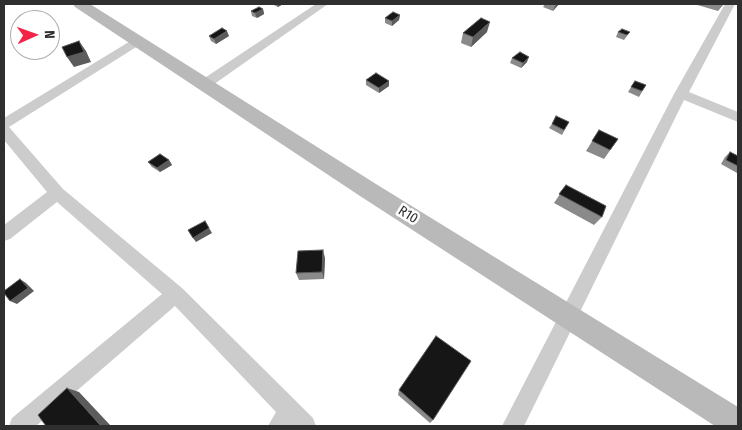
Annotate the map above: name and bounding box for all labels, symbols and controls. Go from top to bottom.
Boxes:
north arrow [10,10,60,60]
text: N [41,30,58,39]
street label: R10 [395,203,421,227]

